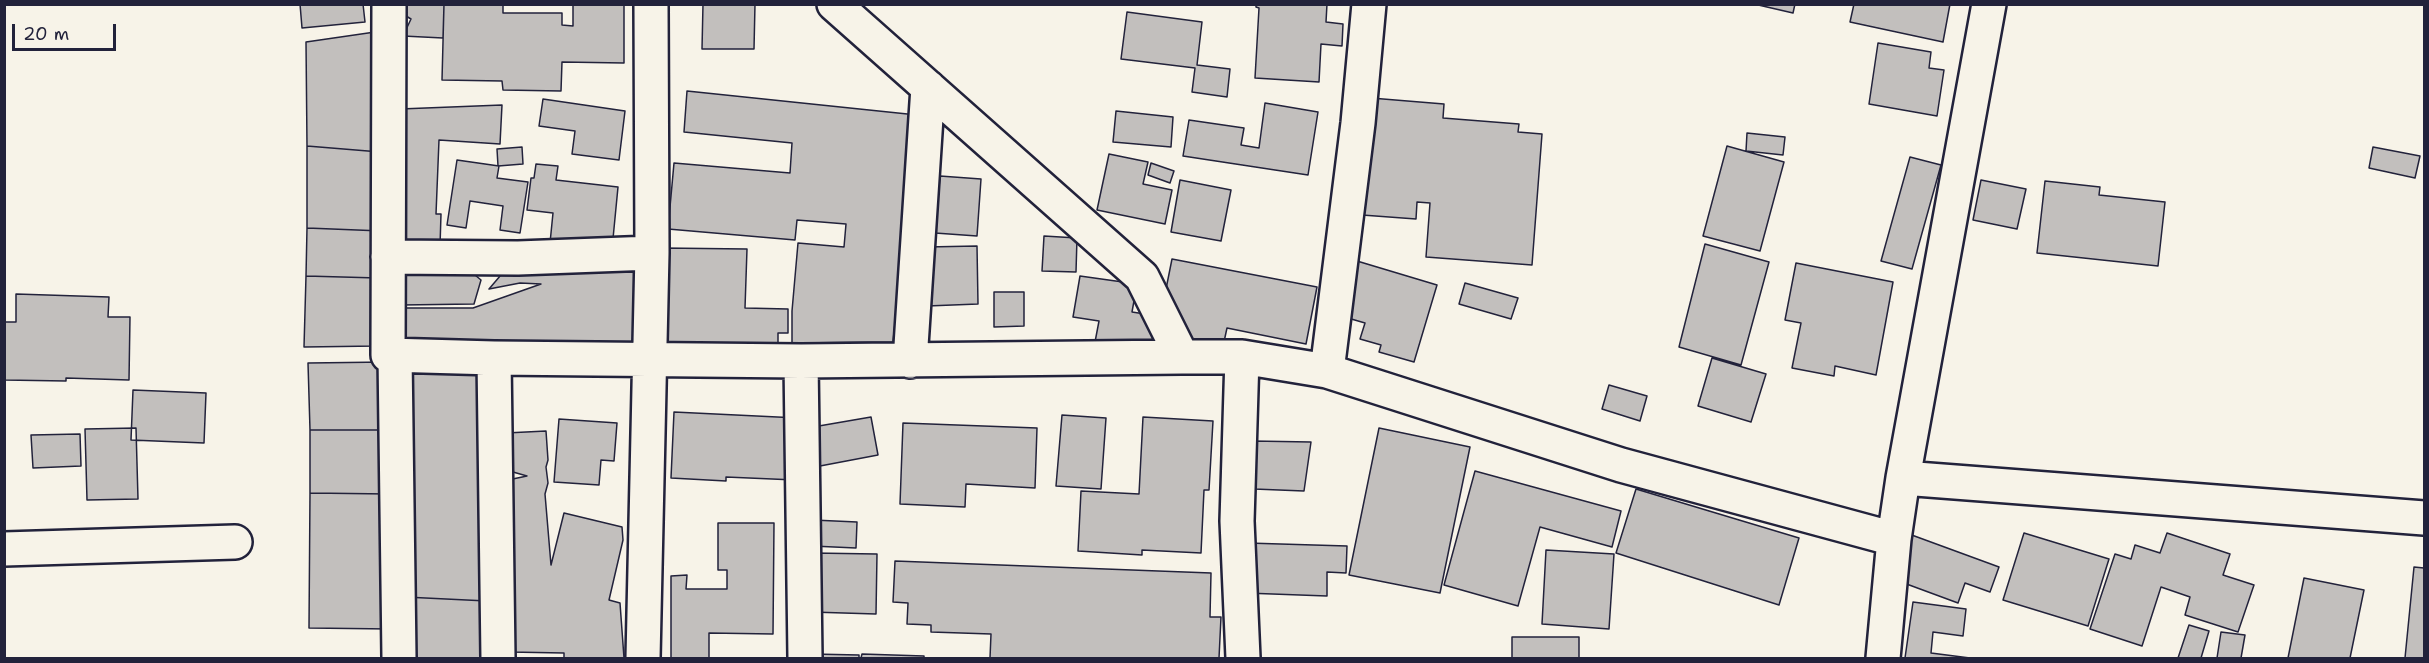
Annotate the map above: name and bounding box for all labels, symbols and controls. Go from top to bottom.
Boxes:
scale bar [15,12,118,50]
text: 20 m [23,22,69,46]

